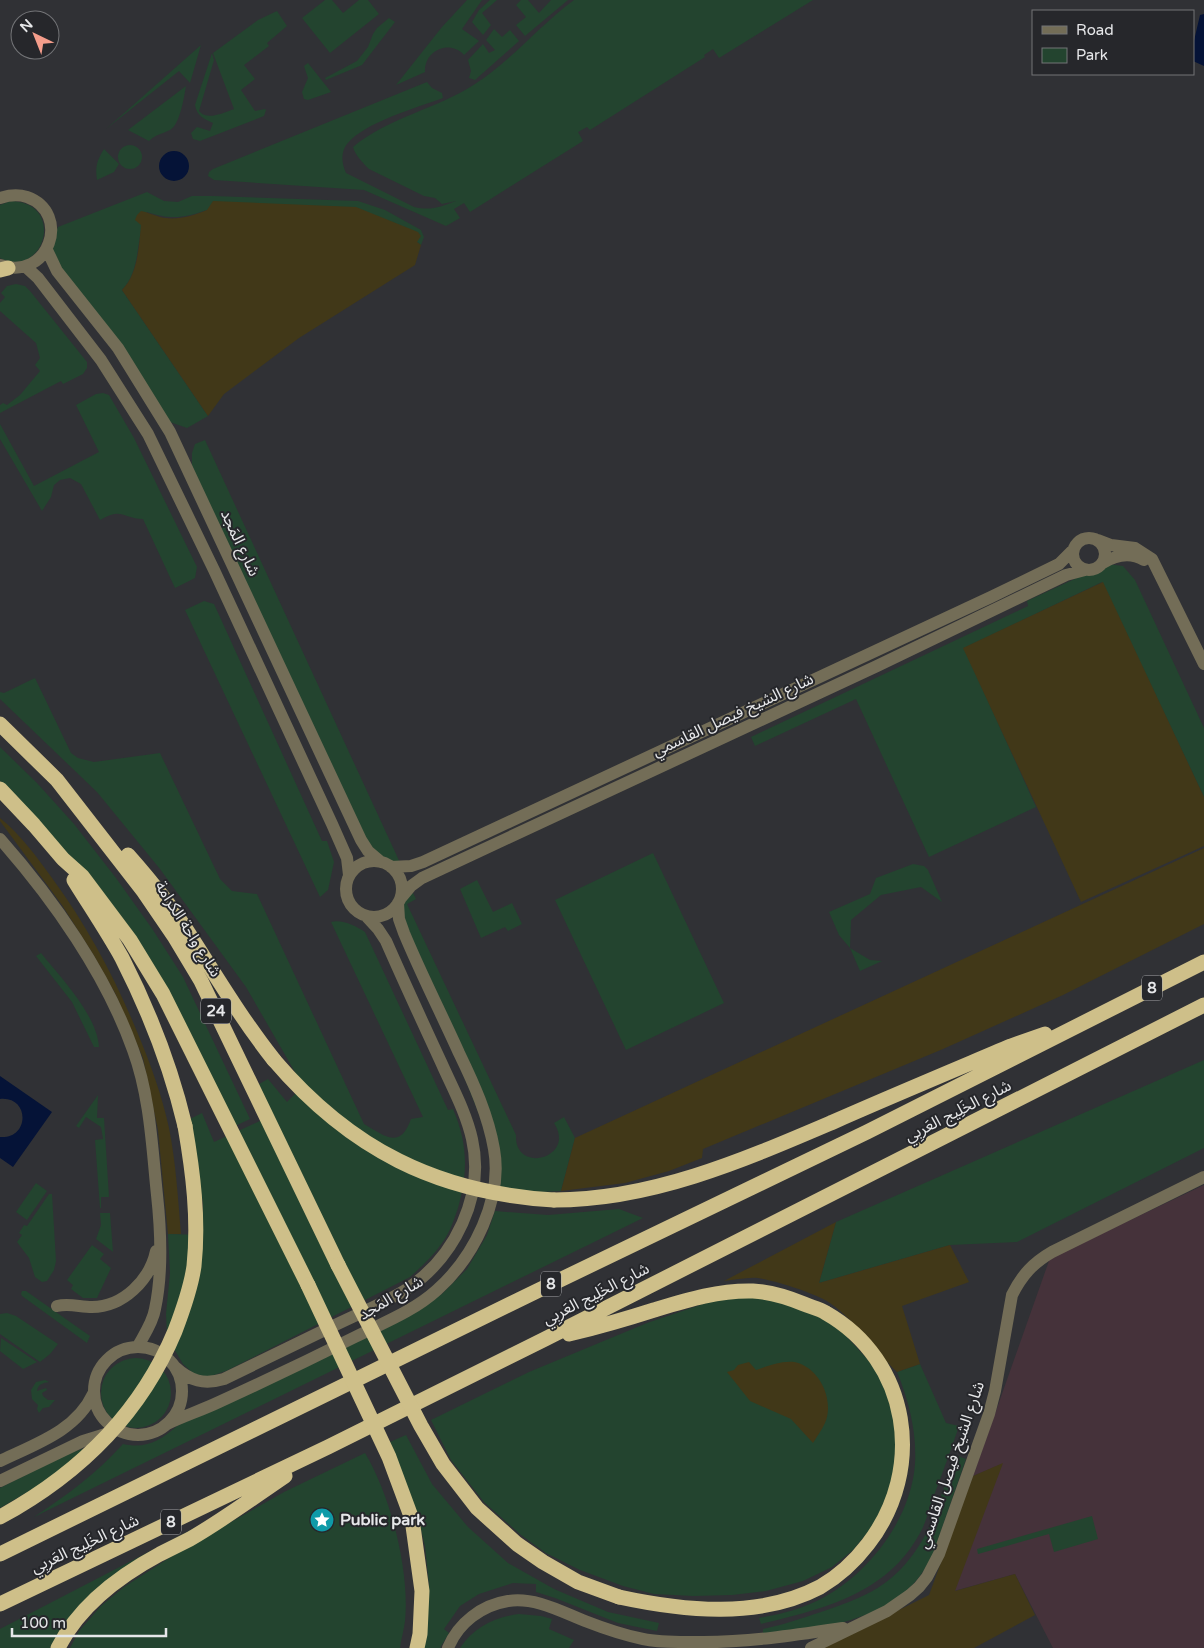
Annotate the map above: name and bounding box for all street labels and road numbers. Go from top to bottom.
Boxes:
street label: شارع المَجد [214,506,264,580]
street label: شارع الشيخ فيصل القاسمي [649,669,818,763]
street label: شارع واحة الكرامة [149,877,226,982]
road number: 8 [1142,976,1162,1000]
road number: 24 [201,998,231,1024]
street label: شارع الخَلِيج العَربِي [901,1076,1016,1148]
street label: شارع الخَلِيج العَربِي [539,1259,654,1331]
street label: شارع المَجد [355,1272,428,1326]
road number: 8 [541,1272,561,1296]
street label: شارع الشيخ فيصل القاسمي [913,1379,991,1552]
street label: شارع الخَلِيج العَربِي [28,1510,143,1580]
road number: 8 [161,1510,181,1534]

